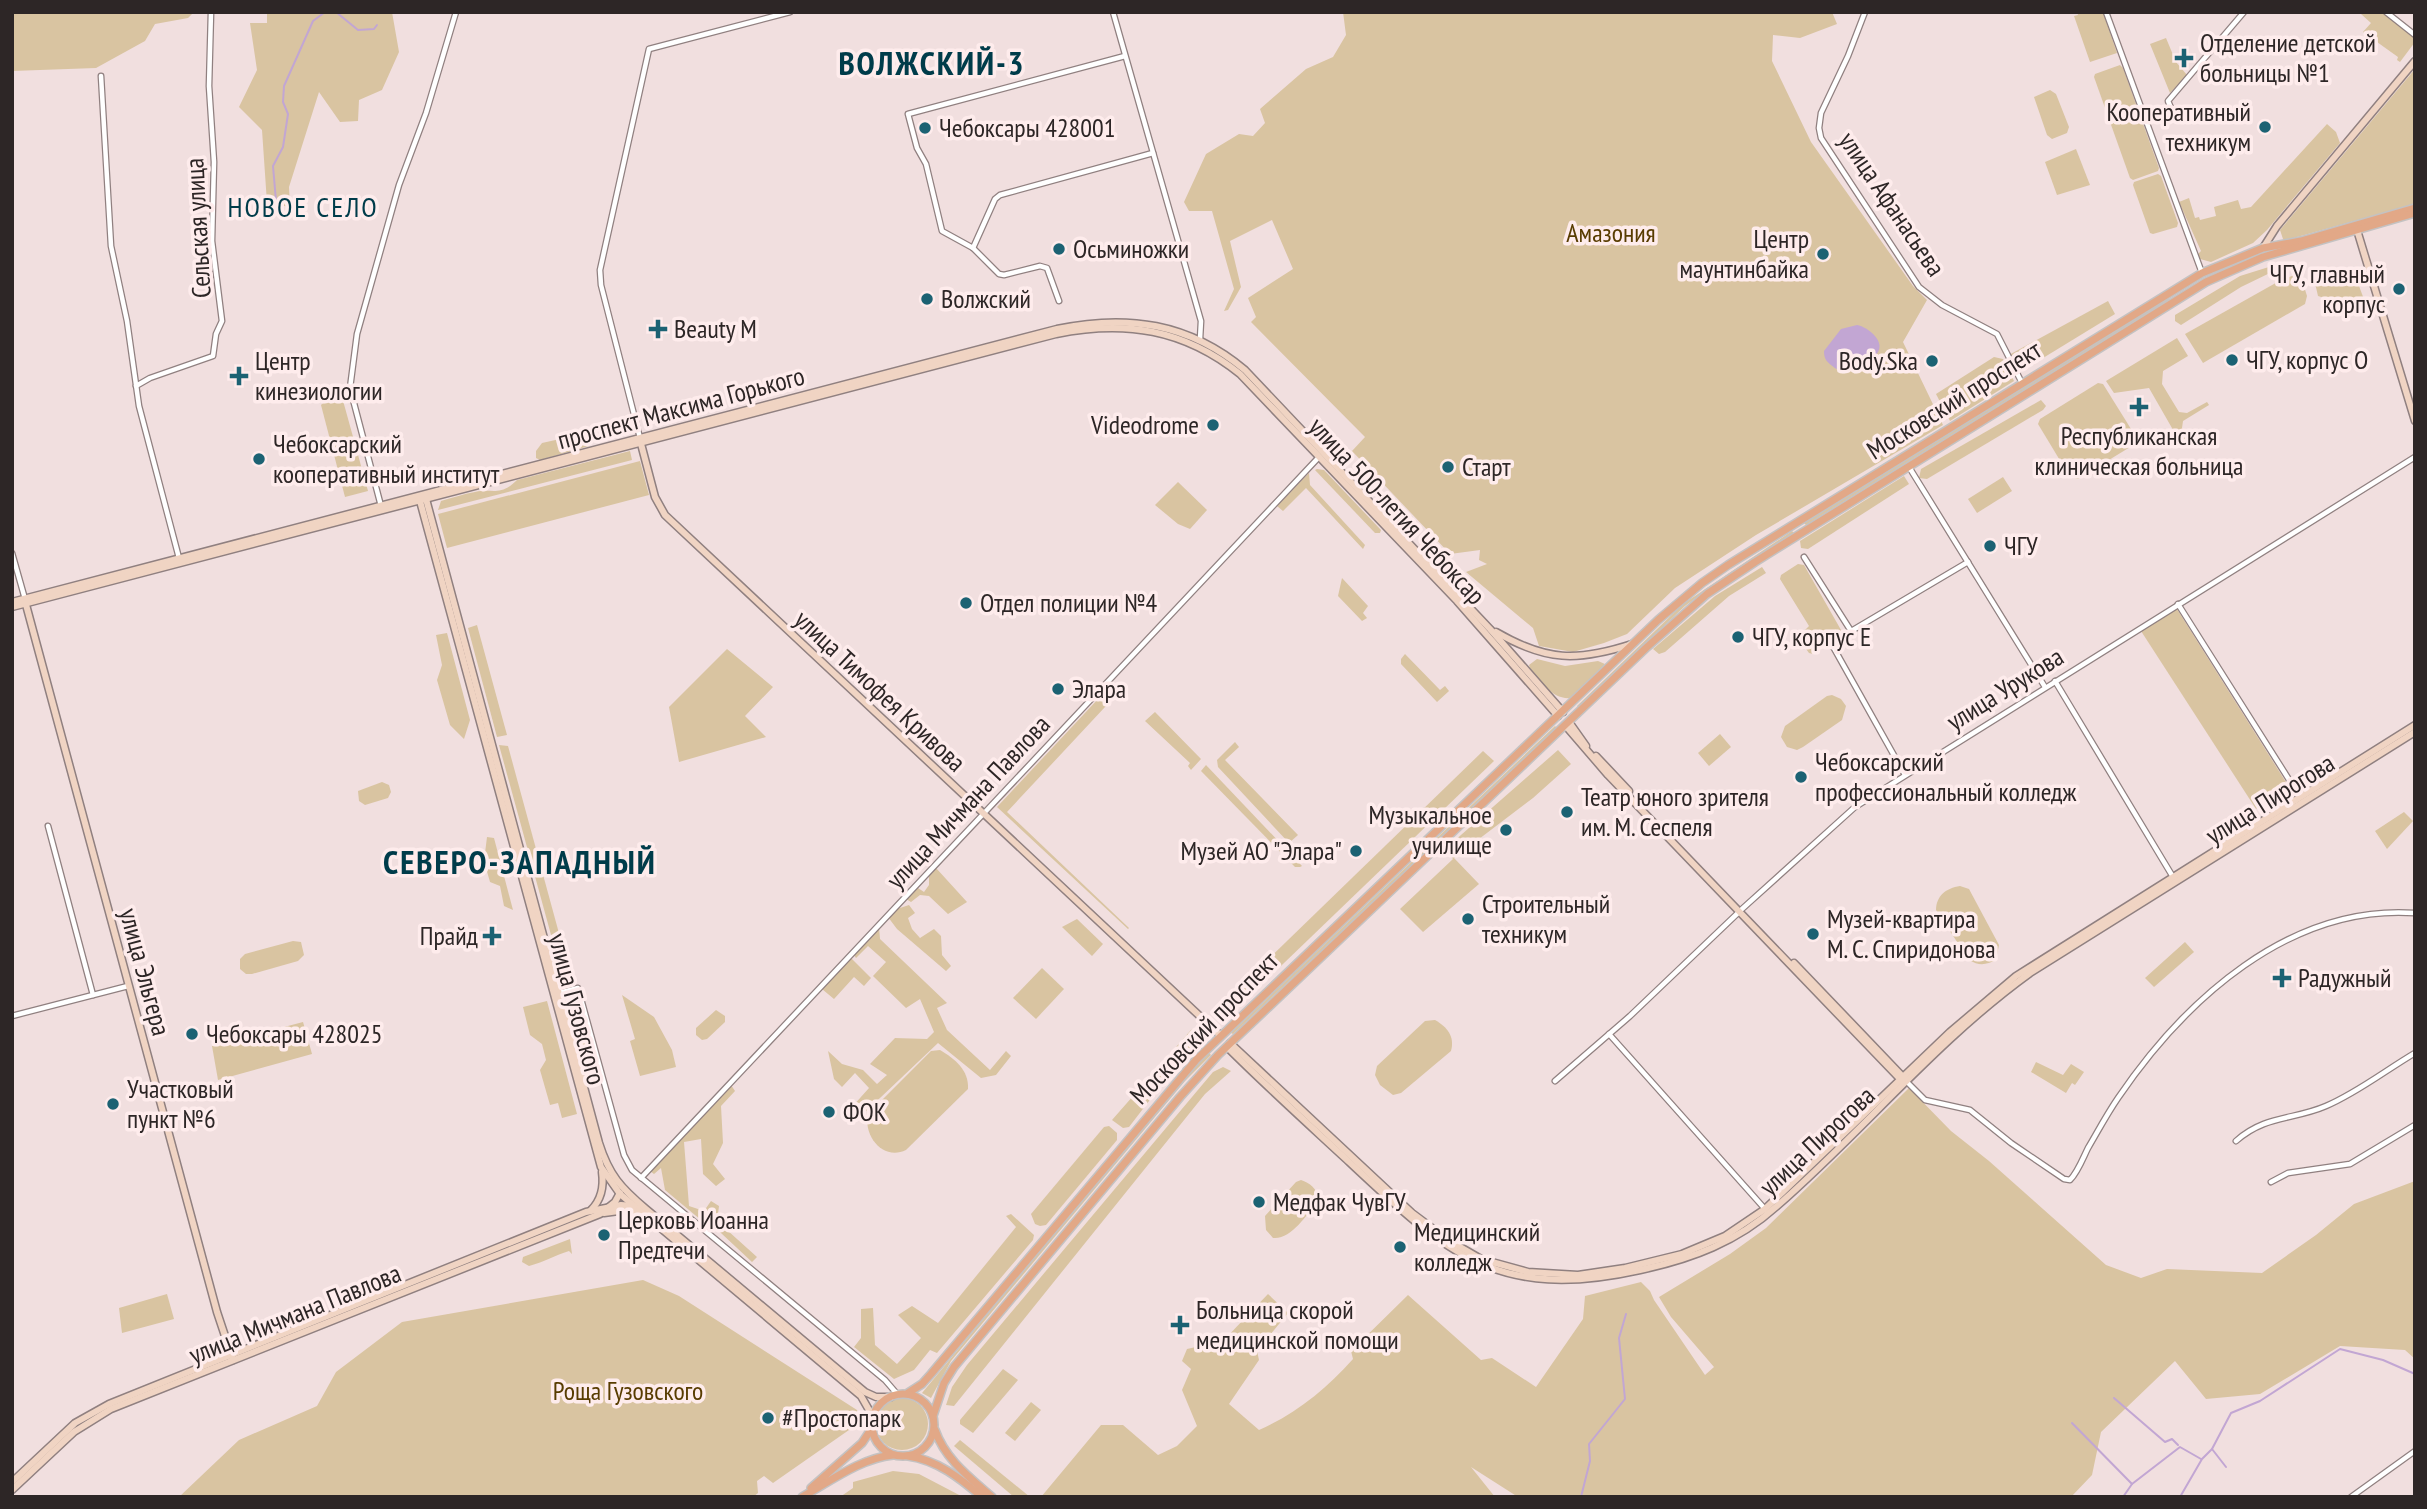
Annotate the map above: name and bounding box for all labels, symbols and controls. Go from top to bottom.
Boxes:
place label: Отделение детской больницы №1 [2200,26,2376,89]
district label: ВОЛЖСКИЙ-3 [838,41,1026,84]
marker: Отделение детской больницы №1 [2174,48,2194,68]
place label: Кооперативный техникум [2106,95,2251,158]
place label: Чебоксары 428001 [939,111,1115,144]
marker: Кооперативный техникум [2257,119,2273,135]
marker: Чебоксары 428001 [917,120,933,136]
street label: улица Афанасьева [1832,125,1953,282]
street label: Сельская улица [177,157,218,299]
district label: НОВОЕ СЕЛО [227,188,379,225]
park label: Амазония [1566,216,1656,249]
place label: Центр маунтинбайка [1679,222,1809,285]
place label: Осьминожки [1073,232,1189,265]
marker: Осьминожки [1051,241,1067,257]
marker: Центр маунтинбайка [1815,246,1831,262]
place label: ЧГУ, главный корпус [2270,257,2385,320]
marker: ЧГУ, главный корпус [2391,281,2407,297]
place label: Волжский [941,282,1031,315]
marker: Волжский [919,291,935,307]
place label: Beauty M [674,312,757,345]
marker: Beauty M [648,319,668,339]
street label: Московский проспект [1860,332,2048,466]
place label: ЧГУ, корпус О [2246,343,2368,376]
place label: Центр кинезиологии [255,344,383,407]
place label: Body.Ska [1839,344,1918,377]
marker: ЧГУ, корпус О [2224,352,2240,368]
marker: Body.Ska [1924,353,1940,369]
street label: проспект Максима Горького [554,359,808,456]
marker: Центр кинезиологии [229,366,249,386]
marker: Республиканская клиническая больница [2129,397,2149,417]
place label: Videodrome [1090,408,1199,441]
street label: улица 500-летия Чебоксар [1302,410,1493,611]
marker: Videodrome [1205,417,1221,433]
place label: Республиканская клиническая больница [2035,419,2243,482]
place label: Чебоксарский кооперативный институт [273,427,500,490]
place label: Старт [1462,450,1511,483]
marker: Чебоксарский кооперативный институт [251,451,267,467]
marker: Старт [1440,459,1456,475]
place label: ЧГУ [2004,529,2038,562]
marker: ЧГУ [1982,538,1998,554]
place label: Отдел полиции №4 [980,586,1158,619]
marker: Отдел полиции №4 [958,595,974,611]
street label: улица Тимофея Кривова [788,603,973,779]
place label: ЧГУ, корпус Е [1752,620,1871,653]
marker: ЧГУ, корпус Е [1730,629,1746,645]
street label: улица Урукова [1940,640,2069,737]
place label: Элара [1072,672,1126,705]
marker: Элара [1050,681,1066,697]
street label: улица Мичмана Павлова [879,708,1057,895]
place label: Чебоксарский профессиональный колледж [1815,745,2077,808]
street label: улица Пирогова [2199,746,2340,851]
marker: Чебоксарский профессиональный колледж [1793,769,1809,785]
place label: Театр юного зрителя им. М. Сеспеля [1581,780,1769,843]
place label: Музыкальное училище [1368,798,1492,861]
marker: Театр юного зрителя им. М. Сеспеля [1559,804,1575,820]
marker: Музыкальное училище [1498,822,1514,838]
place label: Музей АО "Элара" [1181,834,1342,867]
district label: СЕВЕРО-ЗАПАДНЫЙ [383,840,657,883]
marker: Музей АО "Элара" [1348,843,1364,859]
place label: Строительный техникум [1482,887,1610,950]
place label: Музей-квартира М. С. Спиридонова [1827,902,1996,965]
street label: улица Эльгера [113,905,178,1039]
marker: Строительный техникум [1460,911,1476,927]
place label: Прайд [420,919,478,952]
marker: Музей-квартира М. С. Спиридонова [1805,926,1821,942]
marker: Прайд [484,928,500,944]
street label: улица Гузовского [541,930,614,1088]
street label: Московский проспект [1122,944,1285,1111]
place label: Радужный [2298,961,2391,994]
marker: Радужный [2272,968,2292,988]
place label: Чебоксары 428025 [206,1017,382,1050]
marker: Чебоксары 428025 [184,1026,200,1042]
place label: Участковый пункт №6 [127,1072,234,1135]
street label: улица Пирогова [1752,1079,1881,1202]
place label: ФОК [843,1095,887,1128]
marker: Участковый пункт №6 [105,1096,121,1112]
marker: ФОК [821,1104,837,1120]
place label: Медфак ЧувГУ [1273,1185,1406,1218]
marker: Медфак ЧувГУ [1251,1194,1267,1210]
place label: Церковь Иоанна Предтечи [618,1203,769,1266]
place label: Медицинский колледж [1414,1215,1540,1278]
marker: Церковь Иоанна Предтечи [596,1227,612,1243]
marker: Медицинский колледж [1392,1239,1408,1255]
street label: улица Мичмана Павлова [184,1256,406,1371]
place label: Больница скорой медицинской помощи [1196,1293,1399,1356]
marker: Больница скорой медицинской помощи [1170,1315,1190,1335]
park label: Роща Гузовского [553,1374,703,1407]
place label: #Простопарк [782,1401,901,1434]
marker: #Простопарк [760,1410,776,1426]

